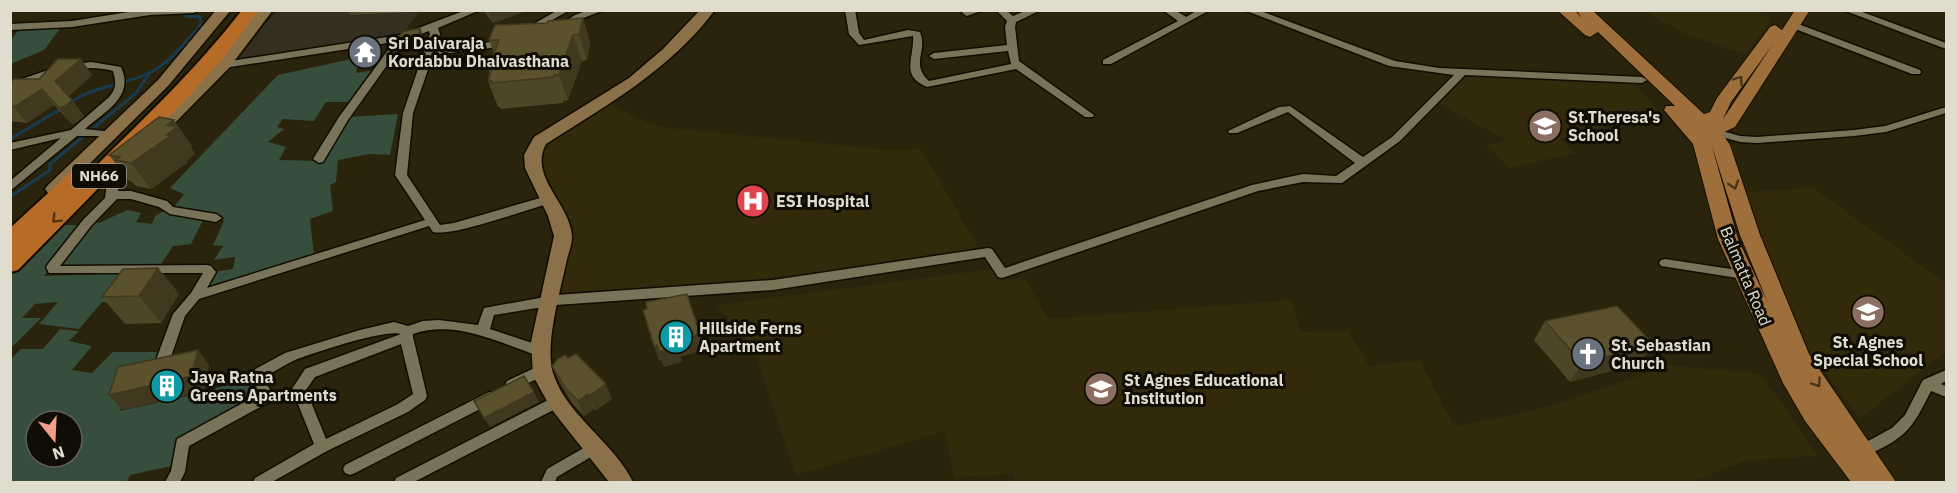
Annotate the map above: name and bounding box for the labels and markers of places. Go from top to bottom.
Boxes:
place label: Sri Daivaraja Kordabbu Dhaivasthana [388,33,569,71]
temple icon: Sri Daivaraja Kordabbu Dhaivasthana [347,34,383,70]
place label: St.Theresa's School [1568,107,1660,145]
school or university icon: St.Theresa's School [1527,108,1563,144]
hospital icon: ESI Hospital [735,183,771,219]
place label: ESI Hospital [776,191,870,211]
school or university icon: St. Agnes Special School [1850,294,1886,330]
place label: Hillside Ferns Apartment [699,318,802,356]
building icon: Hillside Ferns Apartment [658,319,694,355]
place label: St. Agnes Special School [1813,332,1923,370]
place label: St. Sebastian Church [1611,335,1711,373]
church icon: St. Sebastian Church [1570,336,1606,372]
place label: Jaya Ratna Greens Apartments [190,367,337,405]
building icon: Jaya Ratna Greens Apartments [149,368,185,404]
place label: St Agnes Educational Institution [1124,370,1283,408]
school or university icon: St Agnes Educational Institution [1083,371,1119,407]

